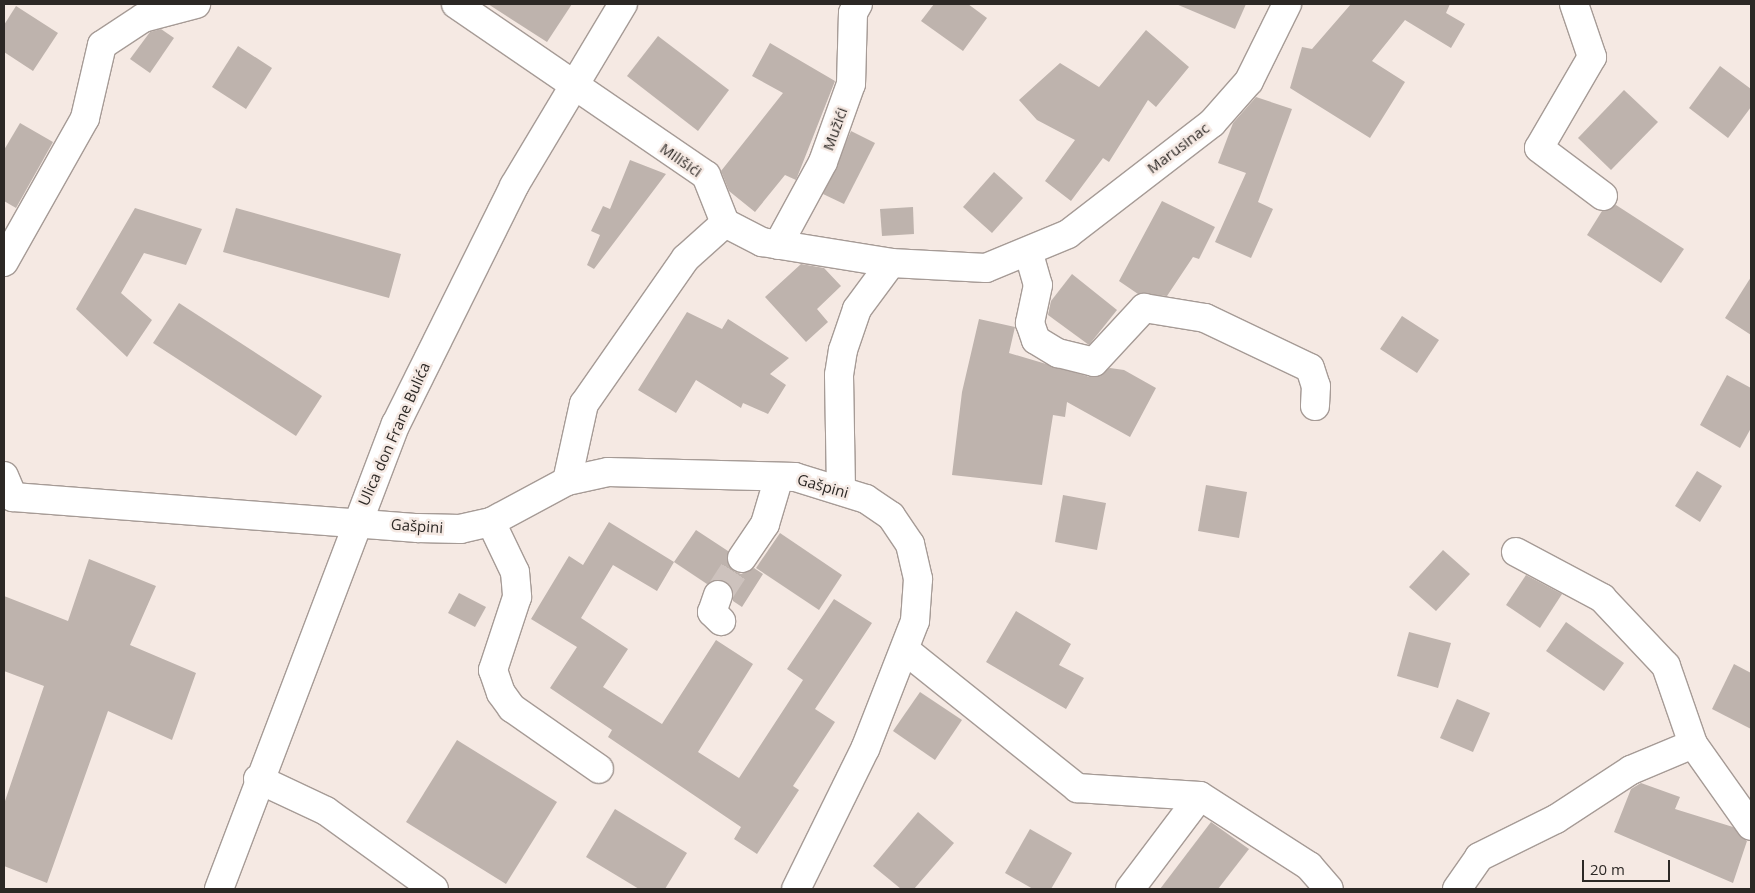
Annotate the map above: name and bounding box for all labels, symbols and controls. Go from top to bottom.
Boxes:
street label: Mužići [819,105,851,153]
street label: Marusinac [1144,119,1212,177]
street label: Milišići [657,139,705,181]
street label: Ulica don Frane Bulića [354,360,434,508]
street label: Gašpini [795,470,851,502]
street label: Gašpini [390,515,444,537]
scale bar [1585,850,1672,882]
text: 20 m [1590,859,1625,879]

